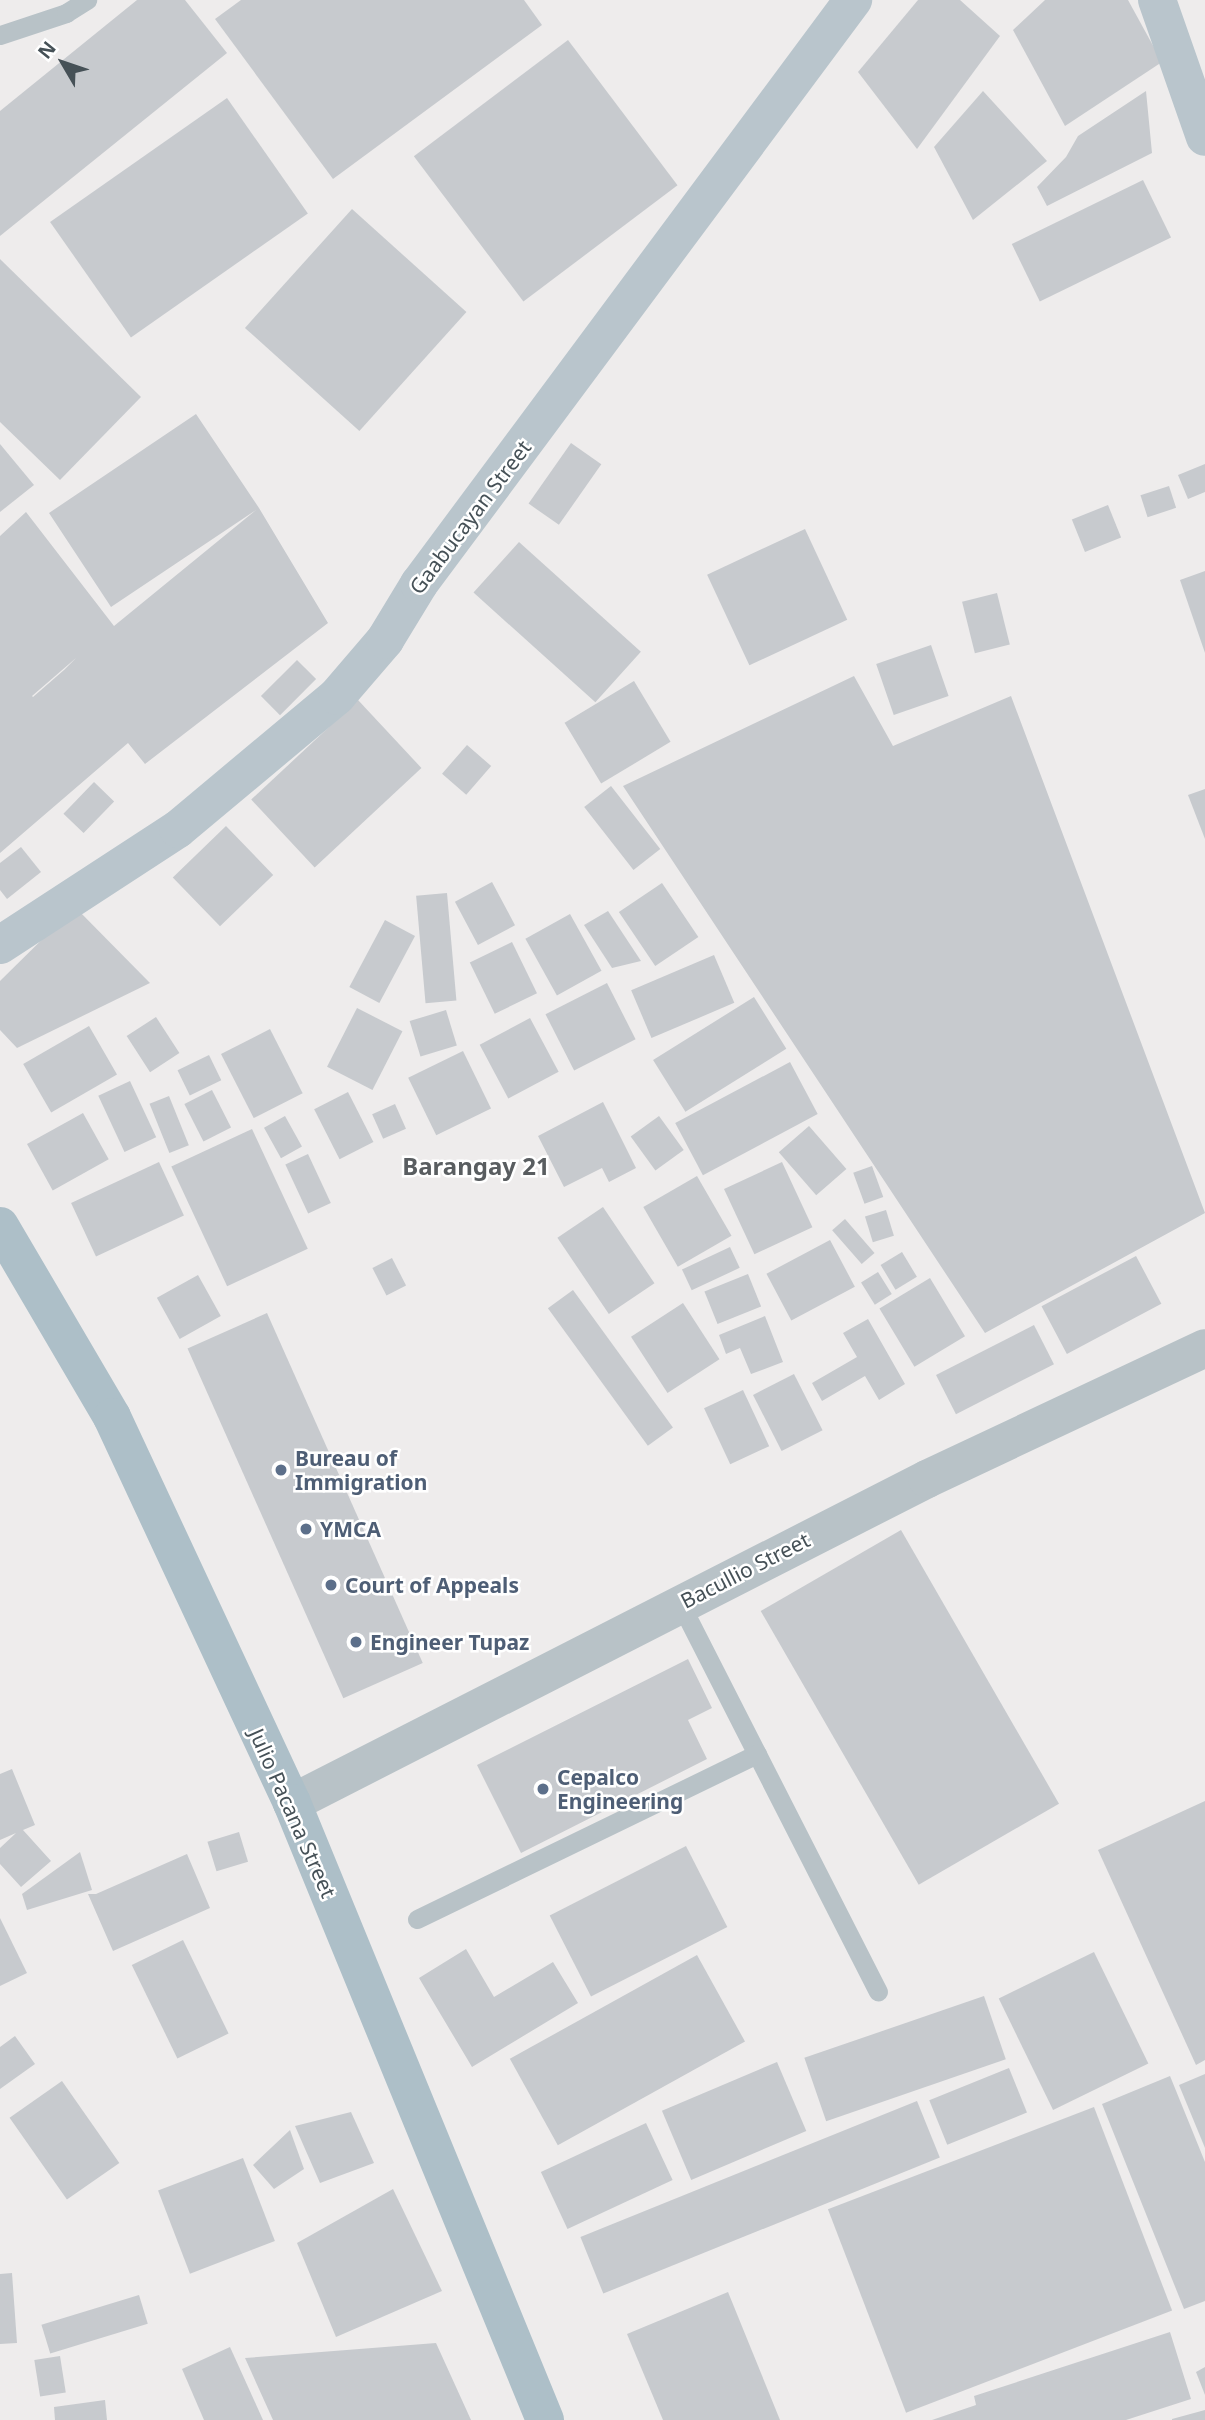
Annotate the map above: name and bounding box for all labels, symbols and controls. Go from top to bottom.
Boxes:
north arrow [28,28,98,98]
text: N [32,36,62,64]
street label: Gaabucayan Street [404,435,536,599]
district label: Barangay 21 [402,1152,550,1180]
place label: Bureau of Immigration [295,1445,427,1495]
marker: Bureau of Immigration [273,1462,289,1478]
place label: YMCA [320,1516,381,1542]
marker: YMCA [298,1521,314,1537]
street label: Bacullio Street [676,1527,814,1613]
place label: Court of Appeals [345,1572,519,1598]
marker: Court of Appeals [323,1577,339,1593]
place label: Engineer Tupaz [370,1629,529,1655]
marker: Engineer Tupaz [348,1634,364,1650]
street label: Julio Pacana Street [244,1724,342,1902]
place label: Cepalco Engineering [557,1764,683,1814]
marker: Cepalco Engineering [535,1781,551,1797]

